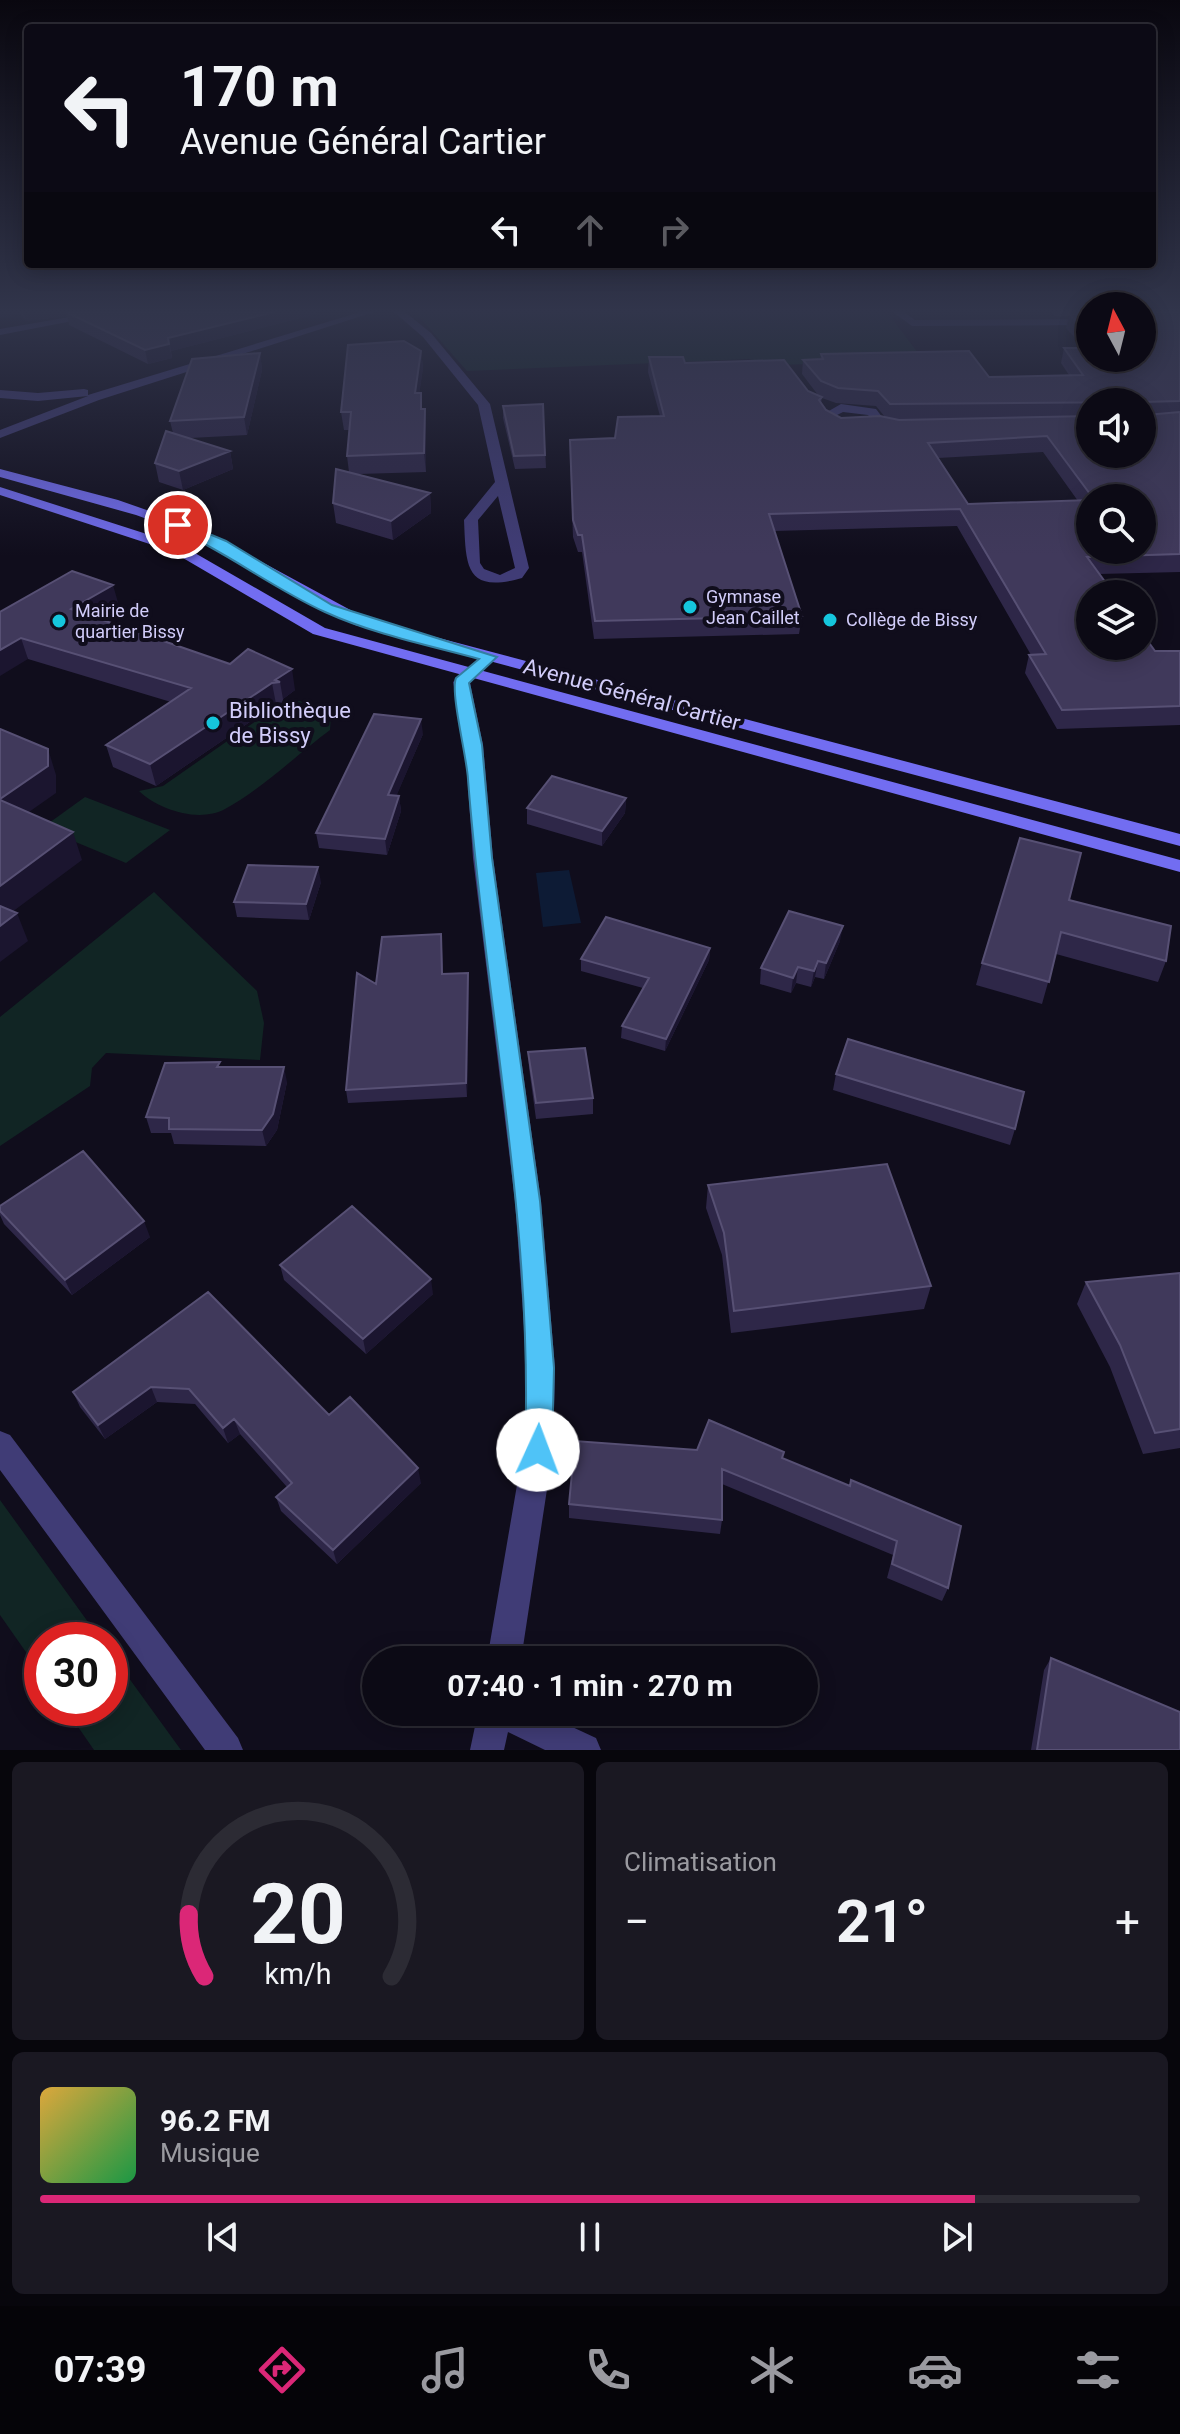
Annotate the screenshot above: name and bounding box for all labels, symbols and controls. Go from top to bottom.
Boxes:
text: 170 m [180,54,339,120]
icon: left [48,56,152,160]
text: Avenue Général Cartier [180,121,546,163]
icon: left [484,208,528,252]
icon: ahead [568,208,612,252]
icon: right [652,208,696,252]
north arrow [1076,292,1156,372]
map controls [1076,292,1156,660]
button: sound [1076,388,1156,468]
button: search [1076,484,1156,564]
pin [144,491,212,559]
icon: arrive [156,503,200,547]
button: layers [1076,580,1156,660]
place label: Gymnase Jean Caillet [706,586,800,628]
marker: Gymnase Jean Caillet [681,598,699,616]
place label: Mairie de quartier Bissy [75,600,185,642]
place label: Collège de Bissy [846,609,978,630]
marker: Collège de Bissy [821,611,839,629]
marker: Mairie de quartier Bissy [50,612,68,630]
street label: Avenue Général Cartier [521,653,744,736]
place label: Bibliothèque de Bissy [229,698,351,748]
marker: Bibliothèque de Bissy [204,714,222,732]
position arrow [496,1408,580,1492]
speed limit sign: 30 [24,1622,128,1726]
text: 07:40 · 1 min · 270 m [447,1668,733,1703]
text: Climatisation [624,1847,777,1877]
text: 20 [250,1866,346,1963]
text: 21° [836,1886,928,1957]
text: − [624,1896,649,1948]
text: + [1115,1896,1140,1948]
text: km/h [264,1957,332,1991]
text: 96.2 FM [160,2103,271,2138]
text: Musique [160,2138,260,2168]
icon: previous [201,2215,245,2259]
icon: pause [568,2215,612,2259]
icon: next [935,2215,979,2259]
icon: directions [254,2342,310,2398]
icon: music [417,2342,473,2398]
icon: phone [580,2342,636,2398]
icon: climate [744,2342,800,2398]
icon: car [907,2342,963,2398]
icon: filters [1070,2342,1126,2398]
text: 07:39 [54,2349,146,2391]

